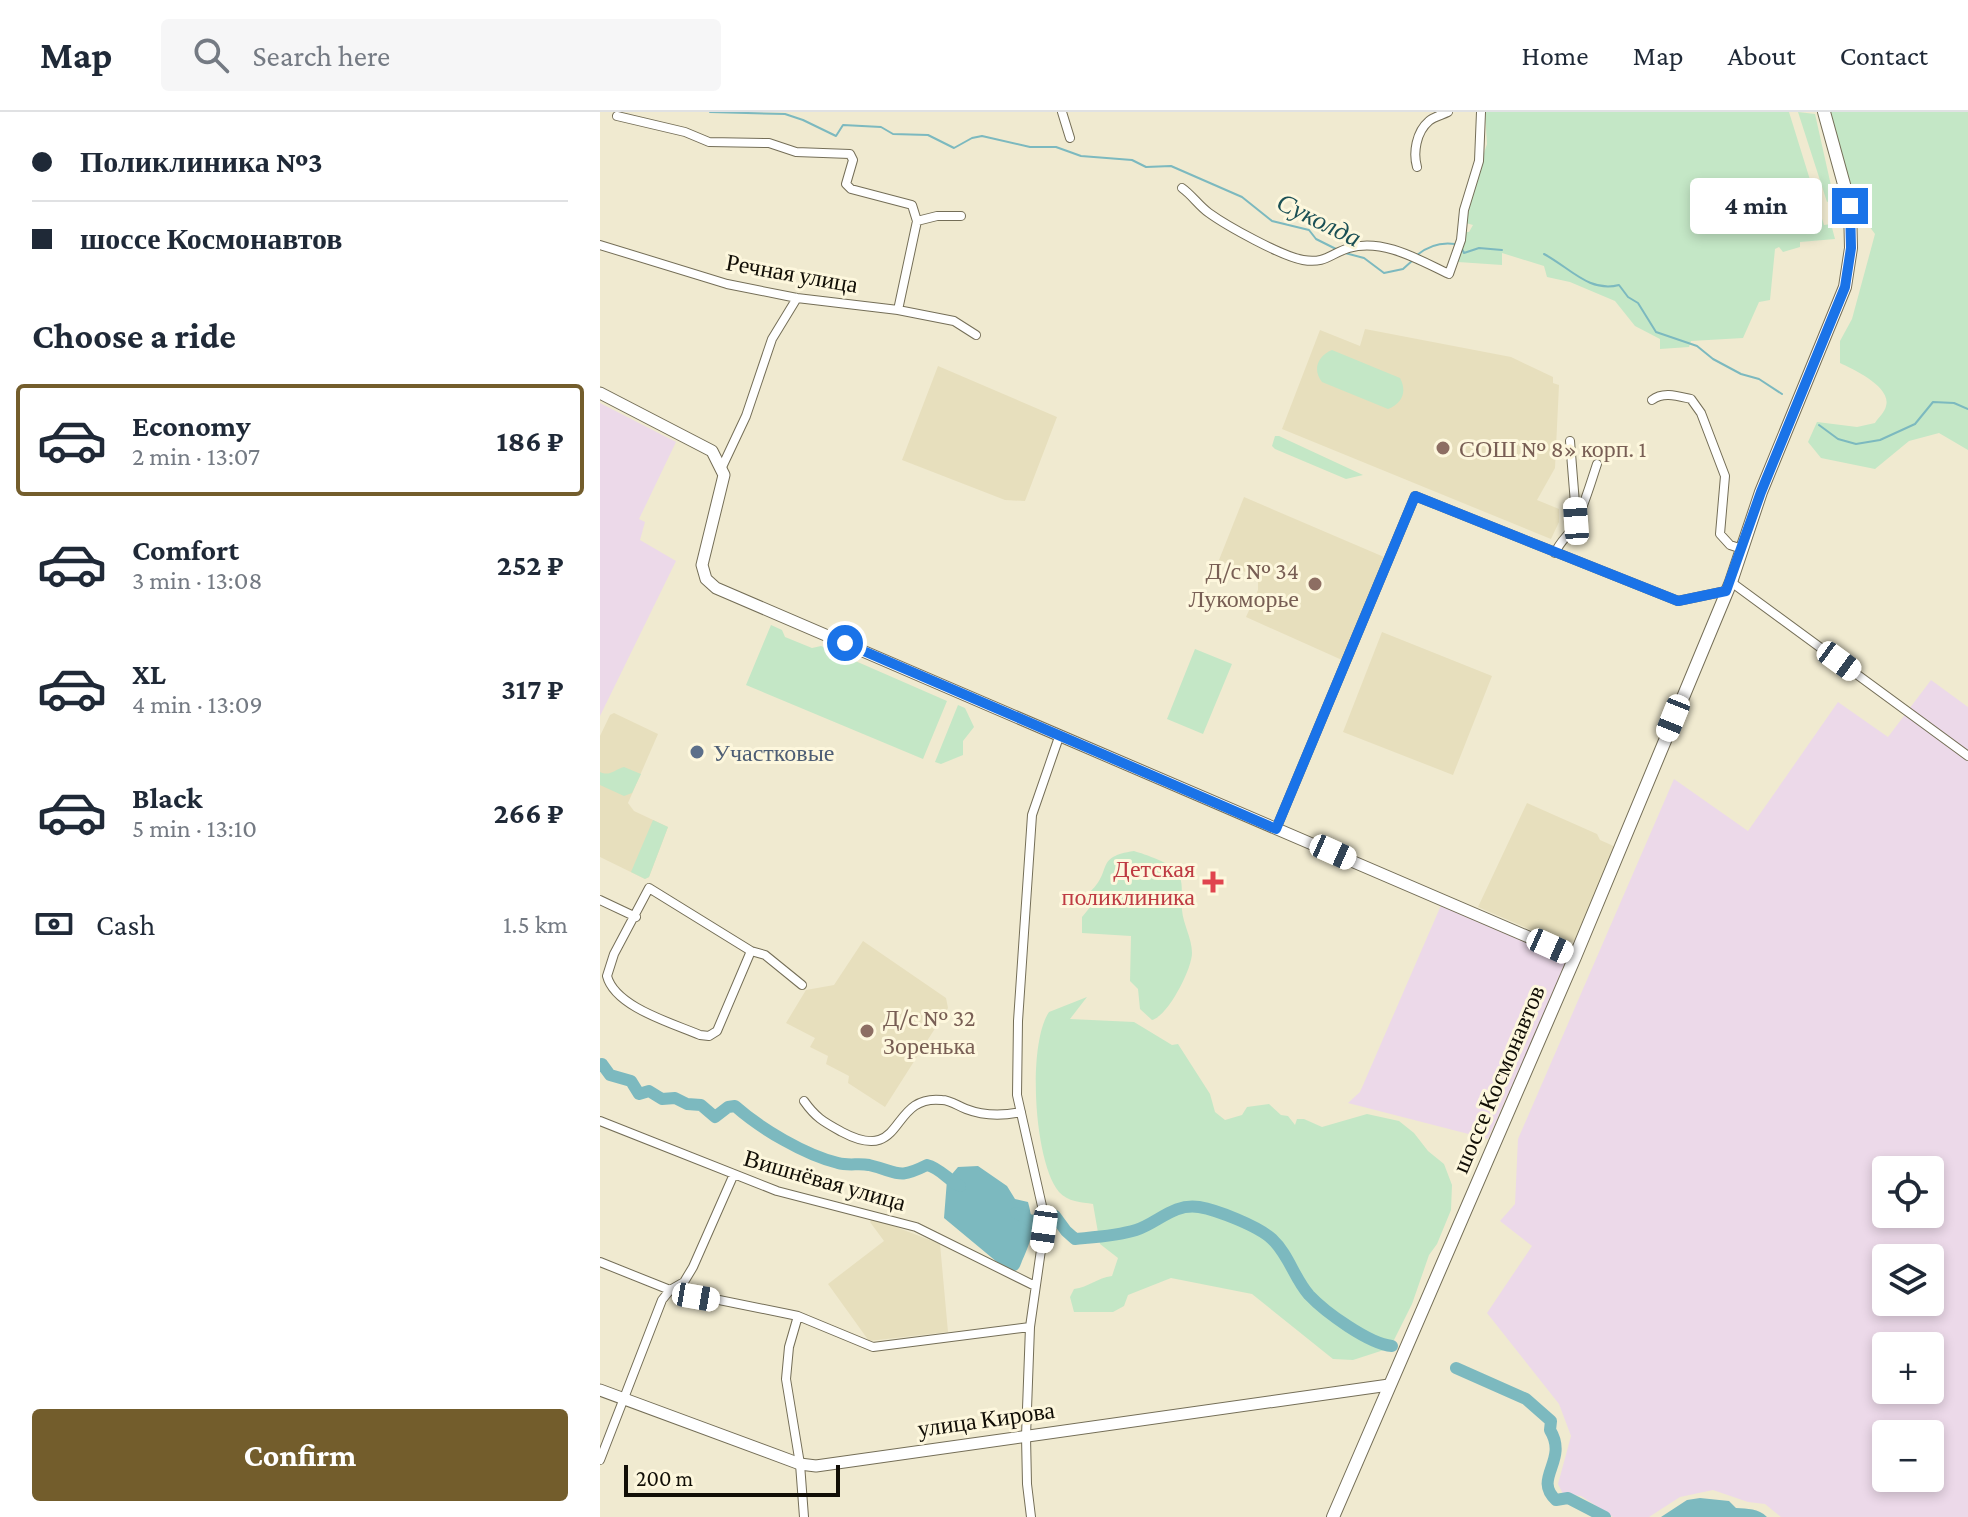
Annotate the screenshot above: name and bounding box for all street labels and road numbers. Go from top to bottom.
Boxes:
street label: Речная улица [724,248,860,298]
street label: шоссе Космонавтов [1446,981,1550,1177]
street label: Вишнёвая улица [741,1144,909,1216]
street label: улица Кирова [916,1396,1057,1442]

